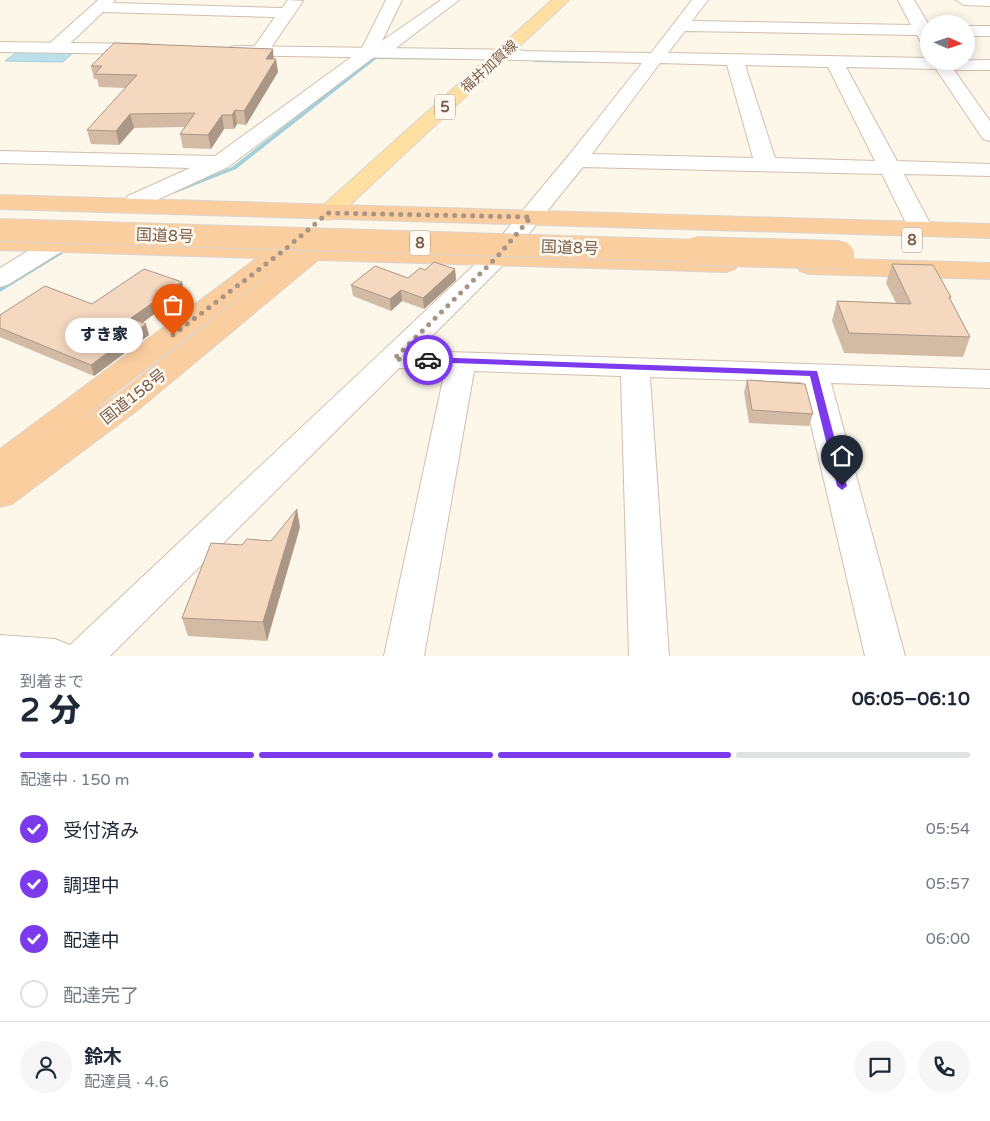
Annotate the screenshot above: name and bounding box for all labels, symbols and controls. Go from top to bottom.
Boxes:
north arrow [920,15,975,70]
map controls [920,15,975,70]
street label: 福井加賀線 [458,37,521,96]
road number: 5 [435,94,455,120]
street label: 国道8号 [136,225,194,247]
road number: 8 [902,228,922,252]
road number: 8 [410,230,430,256]
street label: 国道8号 [541,237,599,259]
pin [152,284,194,335]
icon: bag [159,291,187,319]
callout: すき家 [66,318,143,352]
text: すき家 [80,325,128,345]
courier [403,335,453,385]
icon: car [414,346,442,374]
street label: 国道158号 [97,365,171,429]
pin [821,435,863,486]
icon: home [828,442,856,470]
text: 到着まで [20,672,84,692]
text: 06:05–06:10 [852,688,970,710]
text: 2 分 [20,692,80,730]
text: 配達中 · 150 m [20,770,129,790]
icon: check [20,815,48,843]
text: 05:54 [926,819,970,839]
text: 受付済み [63,820,139,842]
icon: check [20,870,48,898]
text: 05:57 [926,874,970,894]
text: 調理中 [63,875,120,897]
icon: check [20,925,48,953]
text: 06:00 [926,929,970,949]
text: 配達中 [63,930,120,952]
text: 配達完了 [63,985,139,1007]
button: person [20,1041,72,1093]
button: chat [854,1041,906,1093]
button: phone [918,1041,970,1093]
text: 鈴木 [84,1046,122,1068]
text: 配達員 · 4.6 [84,1072,169,1092]

